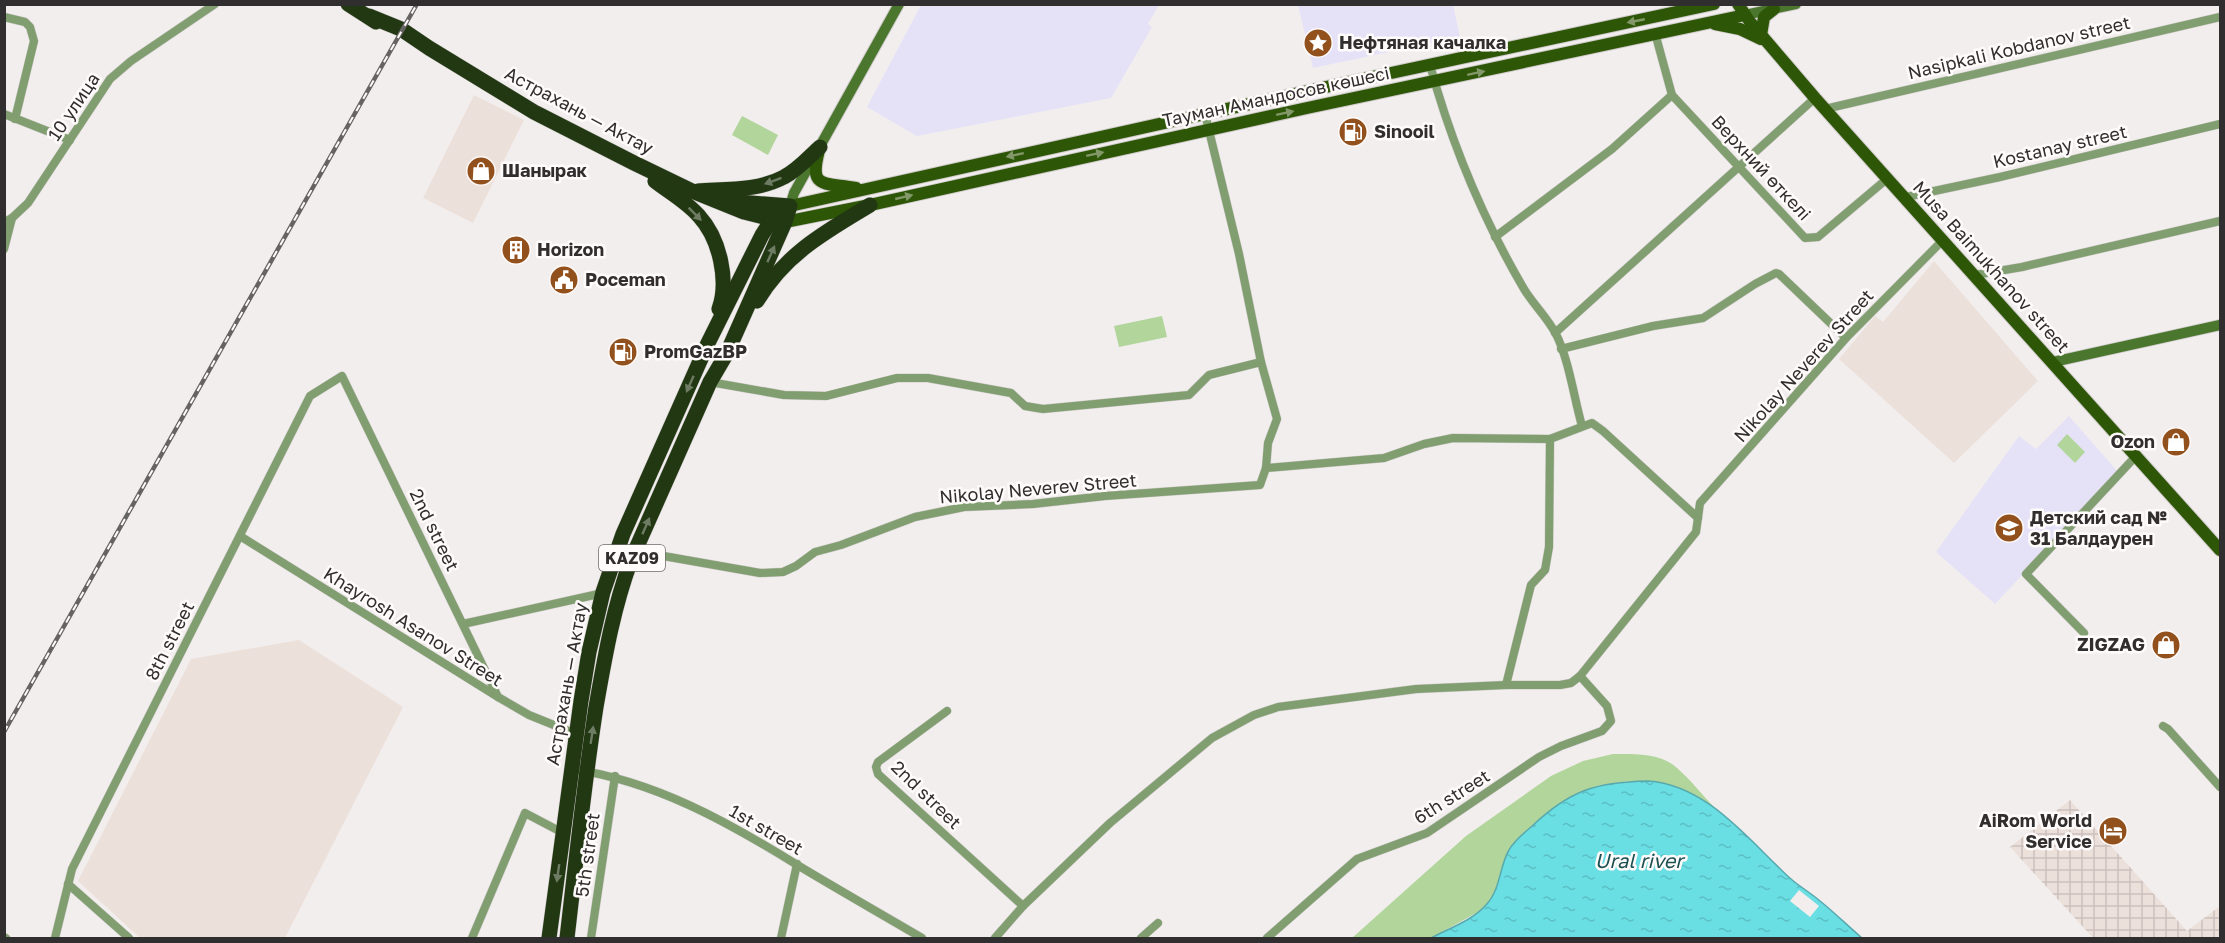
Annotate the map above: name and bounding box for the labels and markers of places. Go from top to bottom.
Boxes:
place icon: Нефтяная качалка [1302,27,1334,59]
place label: Нефтяная качалка [1339,31,1506,53]
fuel station icon: Sinooil [1337,116,1369,148]
place label: Sinooil [1374,120,1434,142]
shop icon: Шанырак [465,155,497,187]
place label: Шанырак [502,159,588,181]
building icon: Horizon [500,234,532,266]
place label: Horizon [537,238,604,260]
public building icon: Poceman [548,264,580,296]
place label: Poceman [585,268,666,290]
fuel station icon: PromGazBP [607,336,639,368]
place label: PromGazBP [644,340,747,362]
shop icon: Ozon [2160,426,2192,458]
place label: Ozon [2111,430,2155,452]
place label: Детский сад № 31 Балдаурен [2030,506,2167,549]
school or university icon: Детский сад № 31 Балдаурен [1993,512,2025,544]
shop icon: ZIGZAG [2150,629,2182,661]
place label: ZIGZAG [2077,633,2145,655]
place label: AiRom World Service [1979,809,2092,852]
hotel icon: AiRom World Service [2097,815,2129,847]

